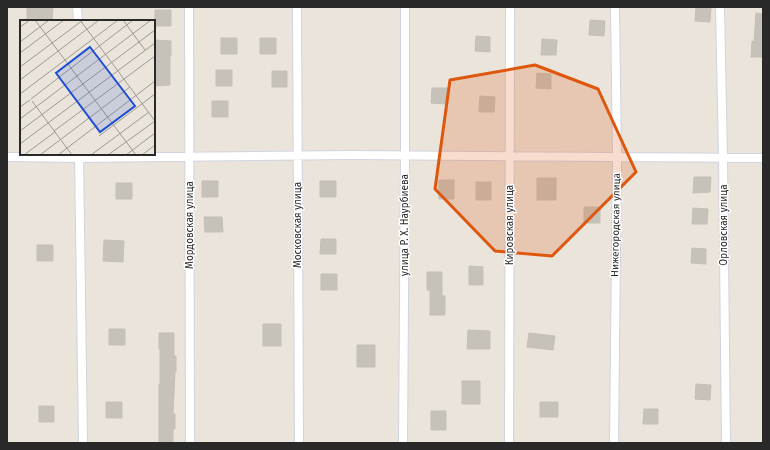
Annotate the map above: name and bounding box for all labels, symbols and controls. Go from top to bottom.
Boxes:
inset map [20,20,155,155]
street label: Нижегородская улица [609,173,623,277]
street label: улица Р. Х. Наурбиева [399,174,411,276]
street label: Мордовская улица [184,181,196,269]
street label: Московская улица [292,182,304,268]
street label: Орловская улица [718,184,730,266]
street label: Кировская улица [504,185,516,265]

